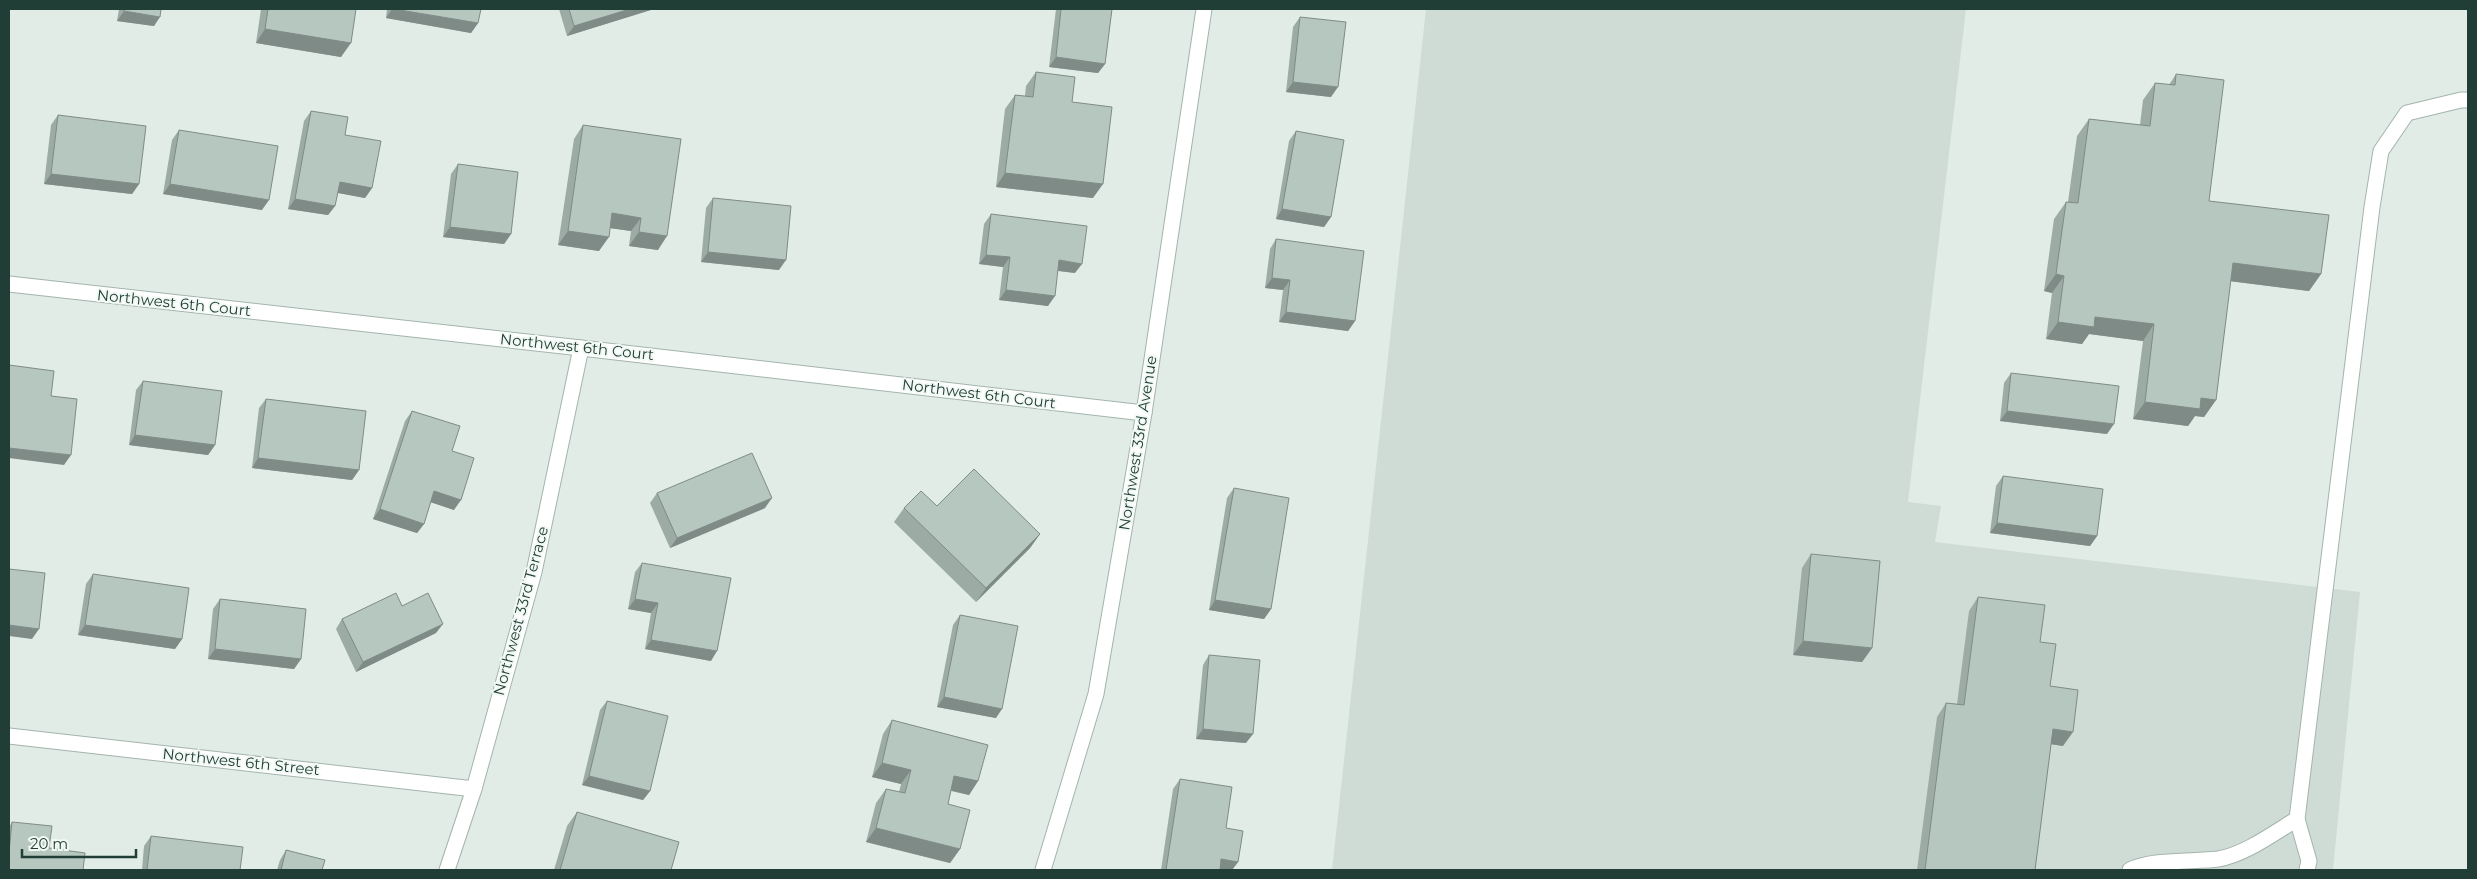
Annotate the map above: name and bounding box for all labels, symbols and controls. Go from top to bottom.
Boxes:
street label: Northwest 6th Court [96,285,252,320]
street label: Northwest 6th Court [499,329,655,364]
street label: Northwest 33rd Avenue [1114,354,1161,532]
street label: Northwest 6th Court [901,375,1057,412]
street label: Northwest 33rd Terrace [489,524,552,698]
street label: Northwest 6th Street [162,744,321,779]
scale bar [22,826,136,858]
text: 20 m [30,834,68,853]

